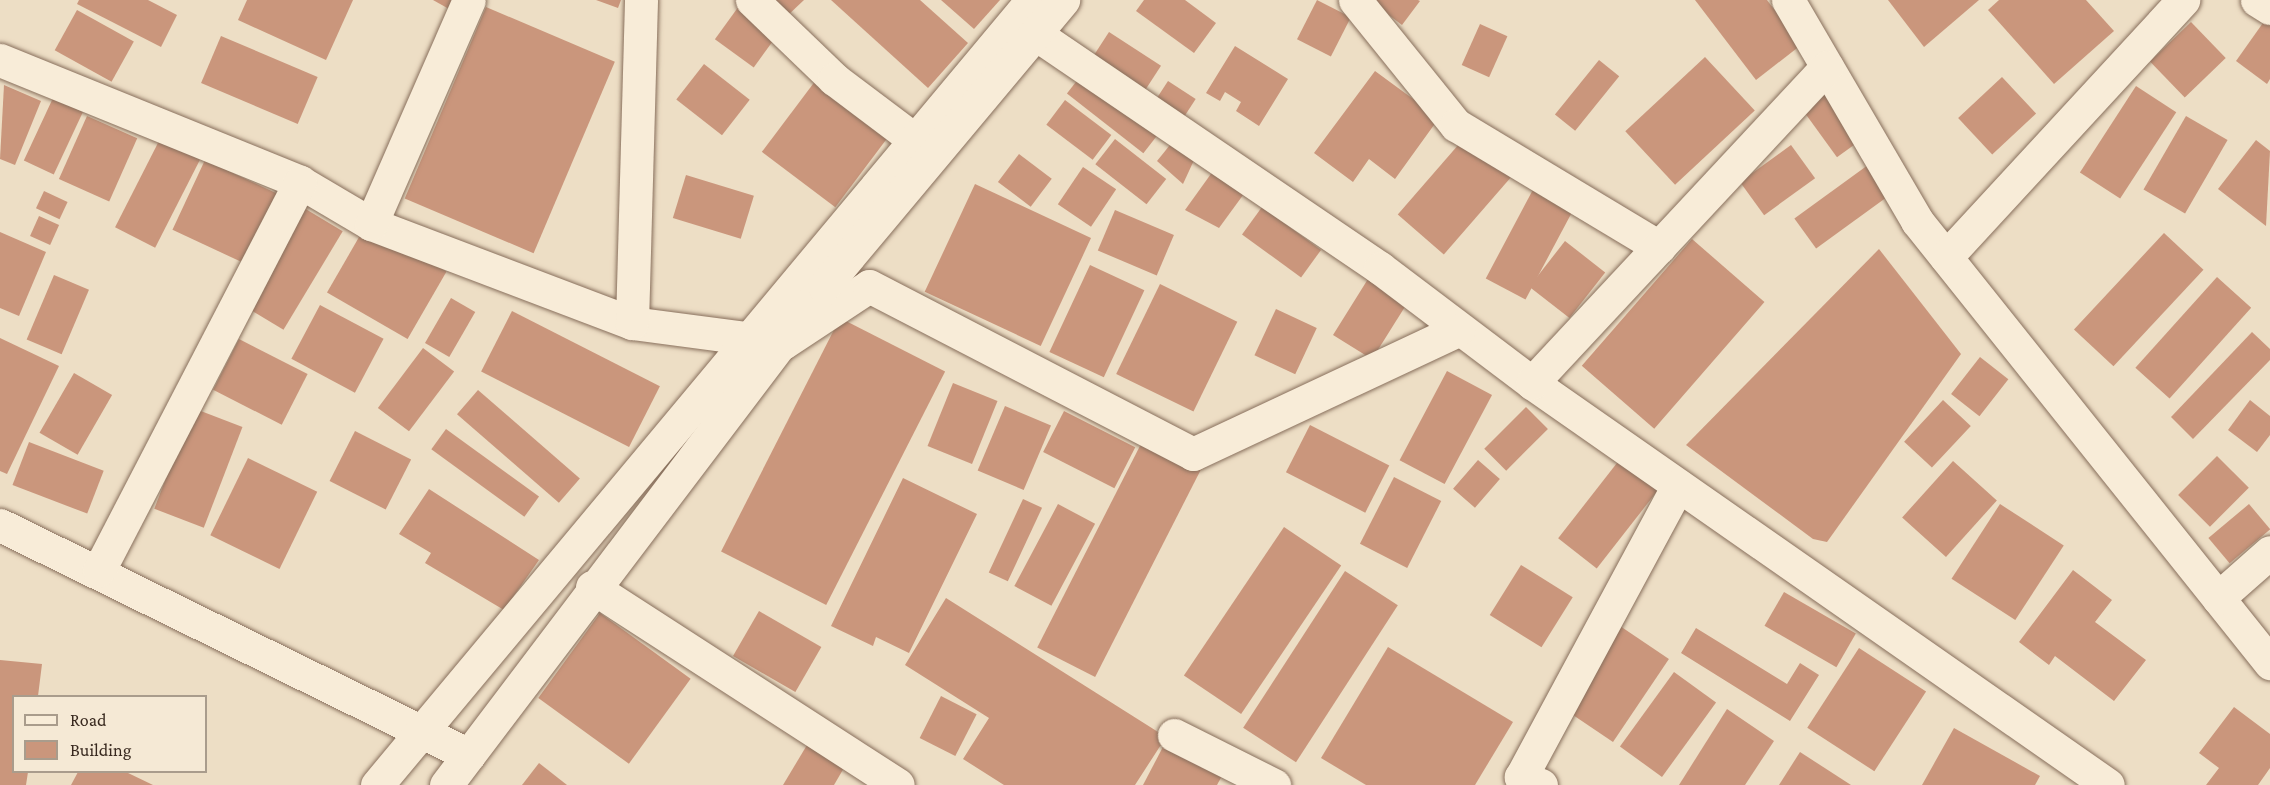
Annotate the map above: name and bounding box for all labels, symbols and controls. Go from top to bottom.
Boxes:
legend [12,695,207,773]
text: Road [70,710,107,730]
text: Building [70,740,131,760]

